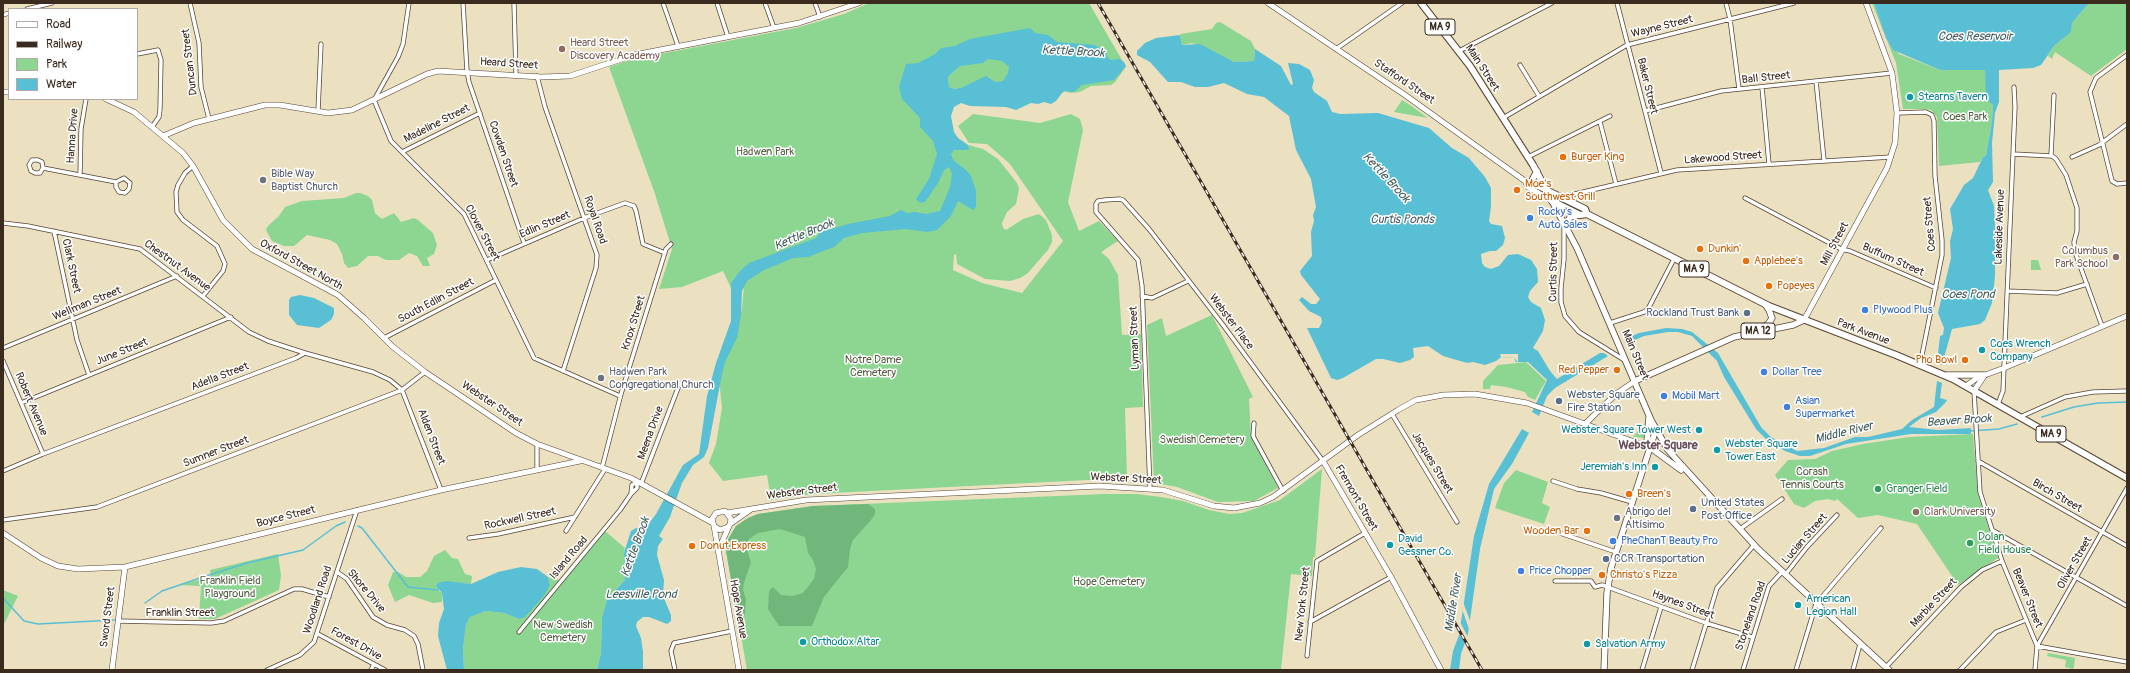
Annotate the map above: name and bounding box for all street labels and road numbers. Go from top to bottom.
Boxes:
street label: Wayne Street [1630,13,1694,41]
road number: MA 9 [1425,19,1455,35]
street label: Duncan Street [179,28,201,96]
street label: Main Street [1462,42,1502,94]
street label: Heard Street [479,55,539,73]
street label: Stafford Street [1371,57,1437,107]
street label: Baker Street [1634,57,1660,115]
street label: Ball Street [1741,69,1791,87]
street label: Madeline Street [402,102,472,146]
street label: Hanna Drive [64,108,82,164]
street label: Cowden Street [486,119,520,189]
street label: Lakewood Street [1684,149,1762,167]
street label: Lakeside Avenue [1992,189,2008,265]
street label: Royal Road [581,194,609,246]
street label: Coes Street [1921,196,1939,252]
street label: Clover Street [462,203,502,263]
street label: Edlin Street [518,208,572,242]
street label: Mill Street [1818,220,1852,268]
street label: Chestnut Avenue [141,237,213,295]
street label: Oxford Street North [257,237,345,293]
street label: Clark Street [59,238,83,294]
street label: Buffum Street [1860,241,1926,279]
street label: Curtis Street [1547,242,1561,302]
road number: MA 9 [1679,261,1709,277]
street label: South Edlin Street [396,275,476,327]
street label: Wellman Street [51,284,123,324]
street label: Webster Place [1206,292,1256,352]
street label: Knox Street [619,294,649,352]
street label: Lyman Street [1127,306,1143,370]
street label: Park Avenue [1835,316,1891,348]
road number: MA 12 [1741,323,1775,339]
street label: Main Street [1619,328,1651,382]
street label: June Street [94,336,150,368]
street label: Adella Street [189,360,251,394]
street label: Robert Avenue [12,370,50,438]
street label: Webster Street [459,379,525,429]
street label: Meena Drive [635,405,667,461]
street label: Alden Street [414,407,448,467]
road number: MA 9 [2036,426,2066,442]
street label: Jacques Street [1409,430,1455,496]
street label: Sumner Street [181,433,251,471]
street label: Fremont Street [1332,463,1380,533]
street label: Webster Street [1090,471,1162,487]
street label: Birch Street [2030,477,2084,515]
street label: Webster Street [766,481,838,503]
street label: Boyce Street [255,503,317,531]
street label: Rockwell Street [483,505,557,533]
street label: Lucian Street [1780,511,1830,567]
street label: Island Road [547,534,591,582]
street label: Oliver Street [2055,534,2095,592]
street label: Woodland Road [301,564,335,636]
street label: New York Street [1293,566,1313,642]
street label: Beaver Street [2009,566,2045,630]
street label: Shore Drive [344,567,388,615]
street label: Marble Street [1908,576,1960,630]
street label: Hope Avenue [726,578,750,640]
street label: Stoneland Road [1733,580,1769,652]
street label: Sword Street [98,586,118,648]
street label: Haynes Street [1650,588,1716,622]
street label: Franklin Street [145,606,215,620]
street label: Forest Drive [328,625,384,663]

